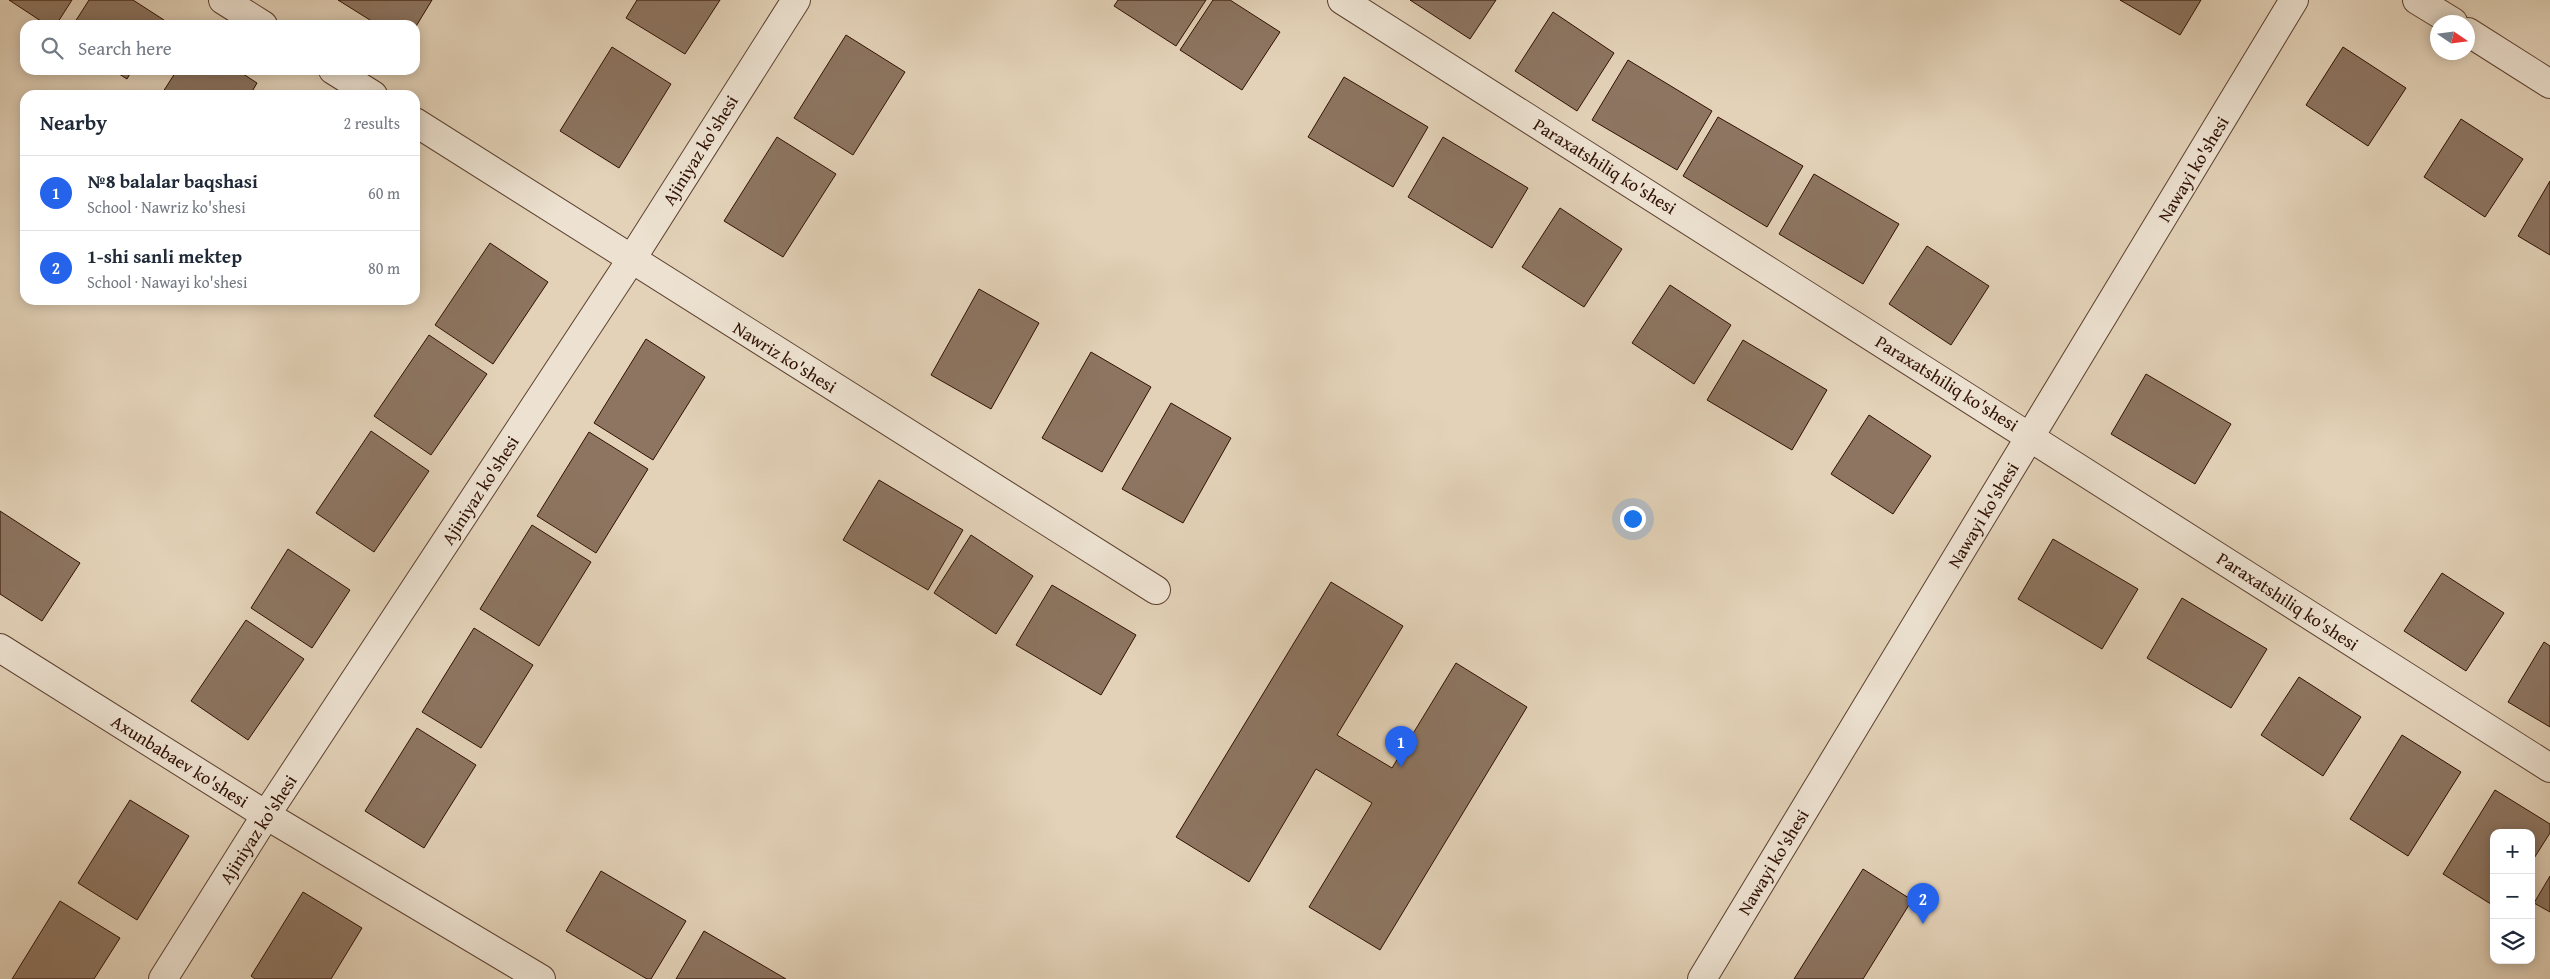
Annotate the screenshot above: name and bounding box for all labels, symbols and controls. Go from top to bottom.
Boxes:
north arrow [2430,15,2475,60]
search box [20,20,420,75]
icon: search [38,34,66,62]
text: Search here [78,34,172,62]
street label: Ajiniyaz ko'shesi [655,90,745,210]
text: Nearby [40,107,107,138]
text: 2 results [343,111,400,135]
street label: Paraxatshiliq ko'shesi [1528,111,1682,221]
street label: Nawayi ko'shesi [2151,111,2235,227]
text: №8 balalar baqshasi [87,167,258,195]
text: 1 [52,181,60,205]
text: 60 m [368,181,400,205]
text: School · Nawriz ko'shesi [87,195,246,219]
text: 1-shi sanli mektep [87,242,242,270]
text: 2 [52,256,60,280]
text: 80 m [368,256,400,280]
text: School · Nawayi ko'shesi [87,270,247,294]
street label: Nawriz ko'shesi [728,314,842,400]
street label: Paraxatshiliq ko'shesi [1870,328,2024,438]
street label: Ajiniyaz ko'shesi [435,430,525,550]
street label: Nawayi ko'shesi [1941,457,2025,573]
your location [1620,506,1646,532]
street label: Paraxatshiliq ko'shesi [2212,545,2364,657]
street label: Axunbabaev ko'shesi [106,708,254,814]
pin: 1 [1385,726,1417,767]
street label: Ajiniyaz ko'shesi [213,769,303,889]
street label: Nawayi ko'shesi [1731,804,1815,920]
map controls [2490,829,2535,964]
button: + [2490,829,2535,874]
button: − [2490,874,2535,919]
pin: 2 [1907,883,1939,924]
button: layers [2490,919,2535,964]

